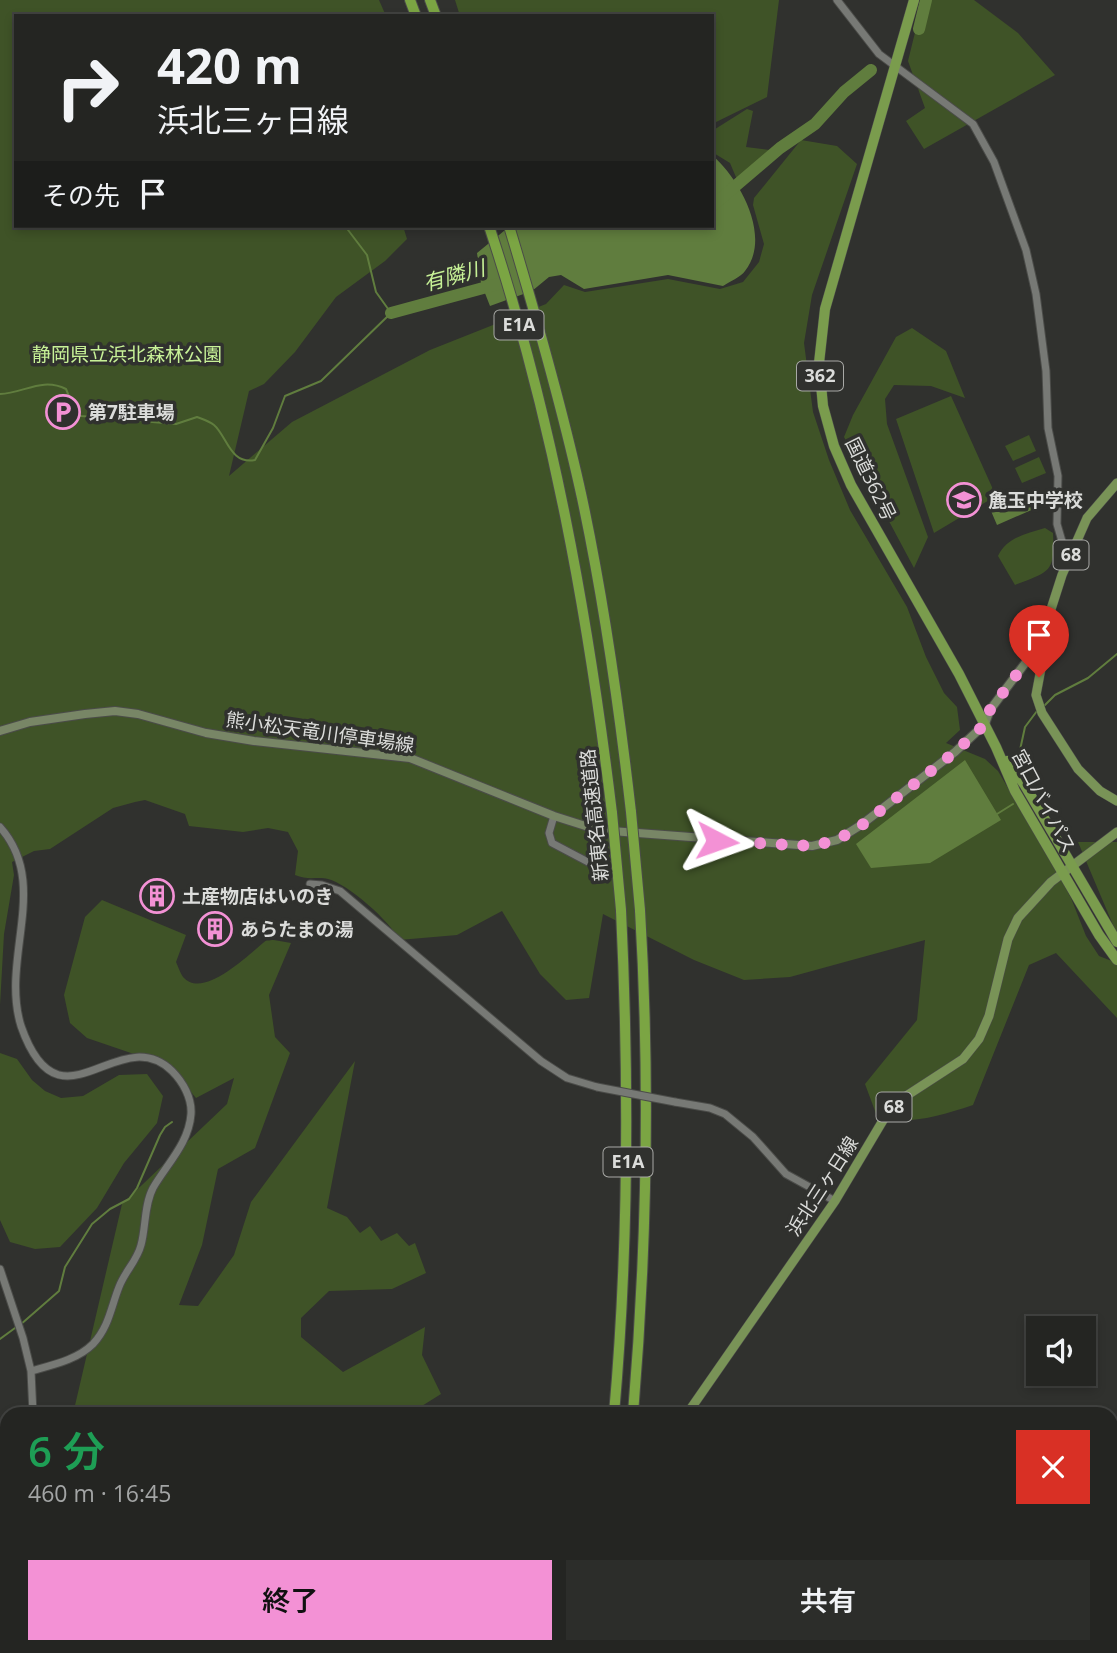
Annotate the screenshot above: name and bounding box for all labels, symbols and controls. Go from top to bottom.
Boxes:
text: 420 m [157,32,302,98]
icon: right [42,42,133,133]
text: 浜北三ヶ日線 [157,98,349,141]
icon: arrive [134,175,172,213]
text: その先 [42,177,120,213]
water label: 有隣川 [420,253,490,297]
road number: E1A [494,310,544,340]
park label: 静岡県立浜北森林公園 [32,341,222,367]
road number: 362 [797,362,843,390]
parking icon: 第7駐車場 [44,393,82,431]
place label: 第7駐車場 [88,399,175,425]
street label: 国道362号 [840,433,902,525]
school or university icon: 麁玉中学校 [945,481,983,519]
place label: 麁玉中学校 [988,487,1083,513]
road number: 68 [1054,540,1088,570]
pin [1009,605,1069,677]
icon: arrive [1020,616,1058,654]
street label: 熊小松天竜川停車場線 [224,706,416,758]
street label: 宮口バイパス [1006,745,1082,857]
street label: 新東名高速道路 [574,747,614,883]
position arrow [680,804,754,878]
building icon: 土産物店はいのき [138,877,176,915]
place label: 土産物店はいのき [182,883,333,909]
building icon: あらたまの湯 [196,910,234,948]
place label: あらたまの湯 [240,916,353,942]
road number: 68 [876,1092,912,1122]
street label: 浜北三ヶ日線 [780,1131,864,1241]
road number: E1A [604,1148,652,1176]
map controls [1026,1316,1096,1386]
button: sound [1026,1316,1096,1386]
text: 6 分 [28,1422,105,1479]
button: close [1016,1430,1090,1504]
text: 460 m · 16:45 [28,1477,171,1509]
button: 終了 [28,1560,552,1640]
button: 共有 [566,1560,1090,1640]

